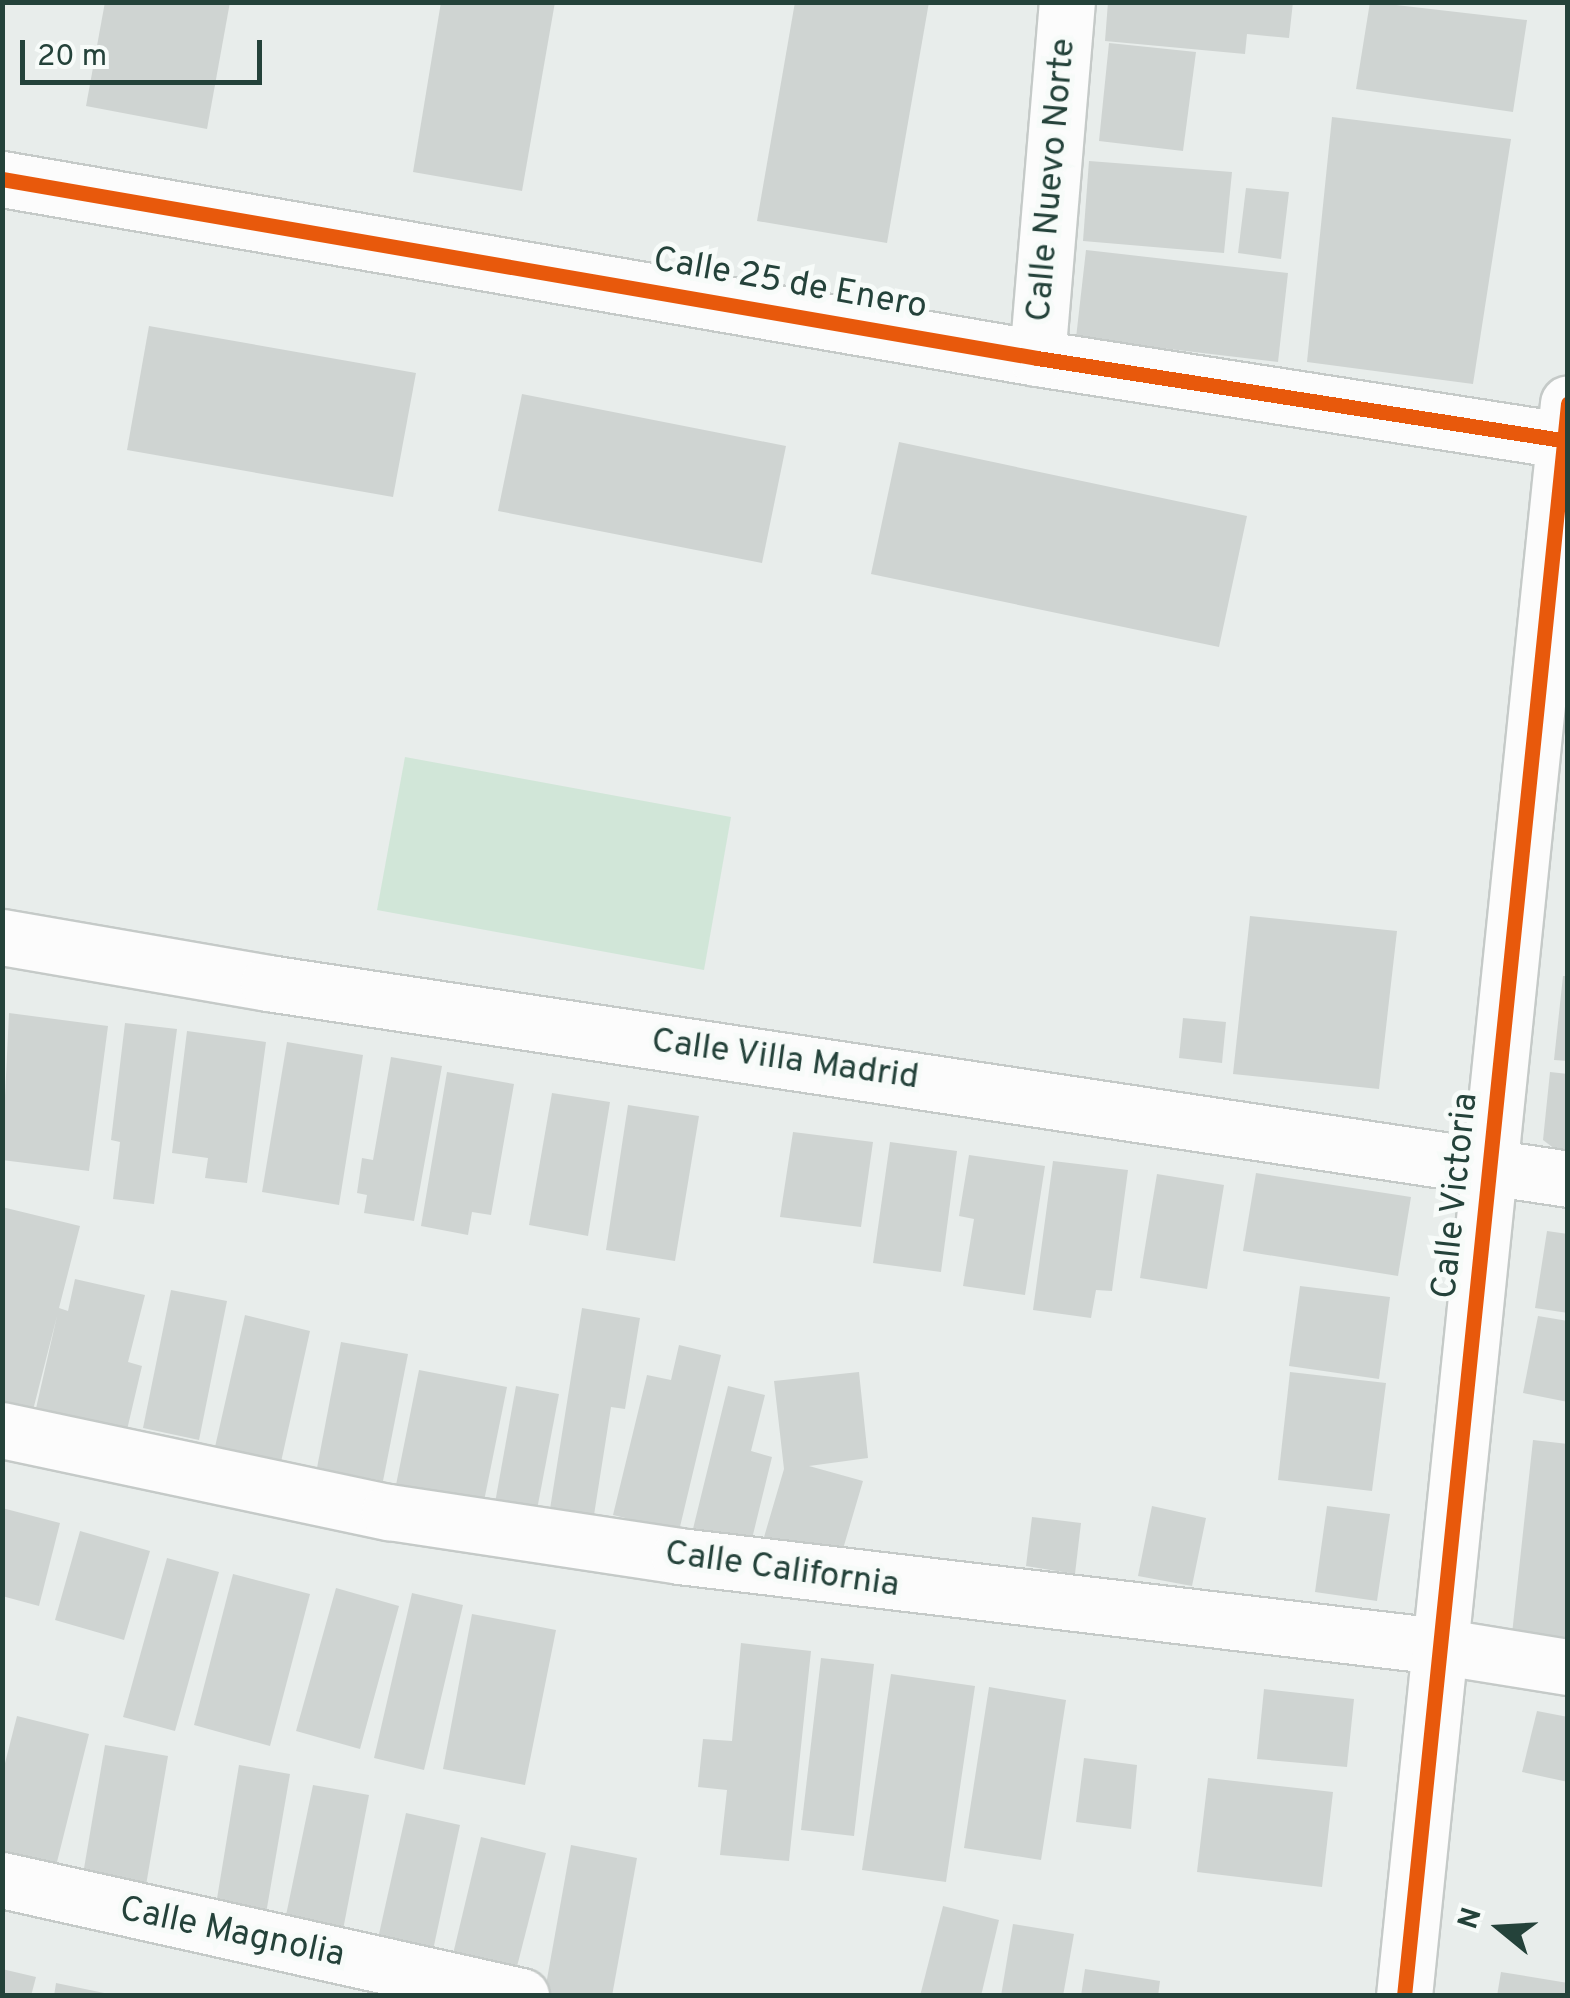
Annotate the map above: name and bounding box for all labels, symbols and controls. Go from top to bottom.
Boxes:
scale bar [25,20,268,82]
street label: Calle Nuevo Norte [1019,36,1085,324]
text: 20 m [37,39,107,76]
street label: Calle 25 de Enero [650,239,930,329]
street label: Calle Villa Madrid [648,1020,922,1100]
street label: Calle Victoria [1424,1090,1488,1302]
street label: Calle California [662,1533,902,1607]
north arrow [1450,1878,1550,1978]
street label: Calle Magnolia [116,1889,348,1977]
text: N [1451,1904,1492,1934]

